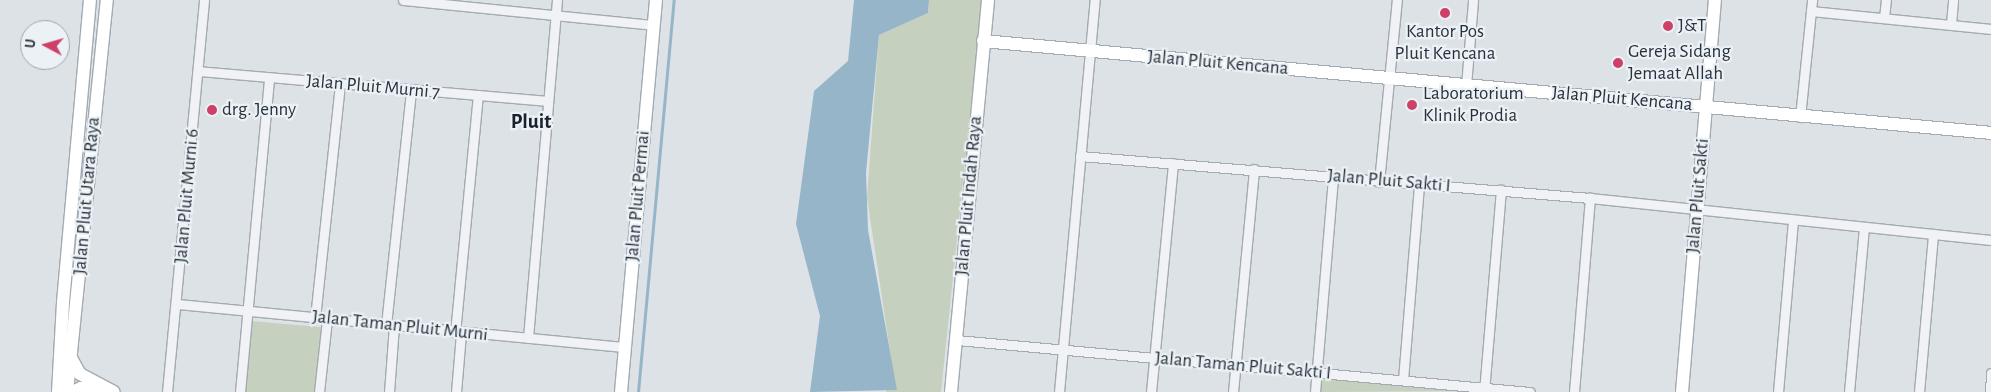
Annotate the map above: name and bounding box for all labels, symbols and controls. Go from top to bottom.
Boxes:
marker: Kantor Pos Pluit Kencana [1439,7,1451,19]
place label: J&T [1678,15,1706,37]
north arrow [20,20,70,70]
marker: J&T [1662,20,1674,32]
place label: Kantor Pos Pluit Kencana [1395,21,1495,65]
text: U [24,38,39,49]
place label: Gereja Sidang Jemaat Allah [1628,41,1731,85]
street label: Jalan Pluit Kencana [1147,45,1289,81]
marker: Gereja Sidang Jemaat Allah [1612,57,1624,69]
street label: Jalan Pluit Murni 7 [305,70,441,104]
street label: Jalan Pluit Kencana [1551,81,1693,117]
place label: Laboratorium Klinik Prodia [1423,83,1524,127]
marker: Laboratorium Klinik Prodia [1405,98,1419,112]
place label: drg. Jenny [222,99,296,121]
marker: drg. Jenny [206,104,218,116]
district label: Pluit [511,109,551,135]
street label: Jalan Pluit Indah Raya [951,115,987,277]
street label: Jalan Pluit Utara Raya [69,116,105,276]
street label: Jalan Pluit Murni 6 [170,128,204,264]
street label: Jalan Pluit Permai [621,130,655,262]
street label: Jalan Pluit Sakti [1682,138,1714,254]
street label: Jalan Pluit Sakti I [1327,164,1451,198]
street label: Jalan Taman Pluit Murni [311,305,489,347]
street label: Jalan Taman Pluit Sakti I [1154,347,1332,385]

